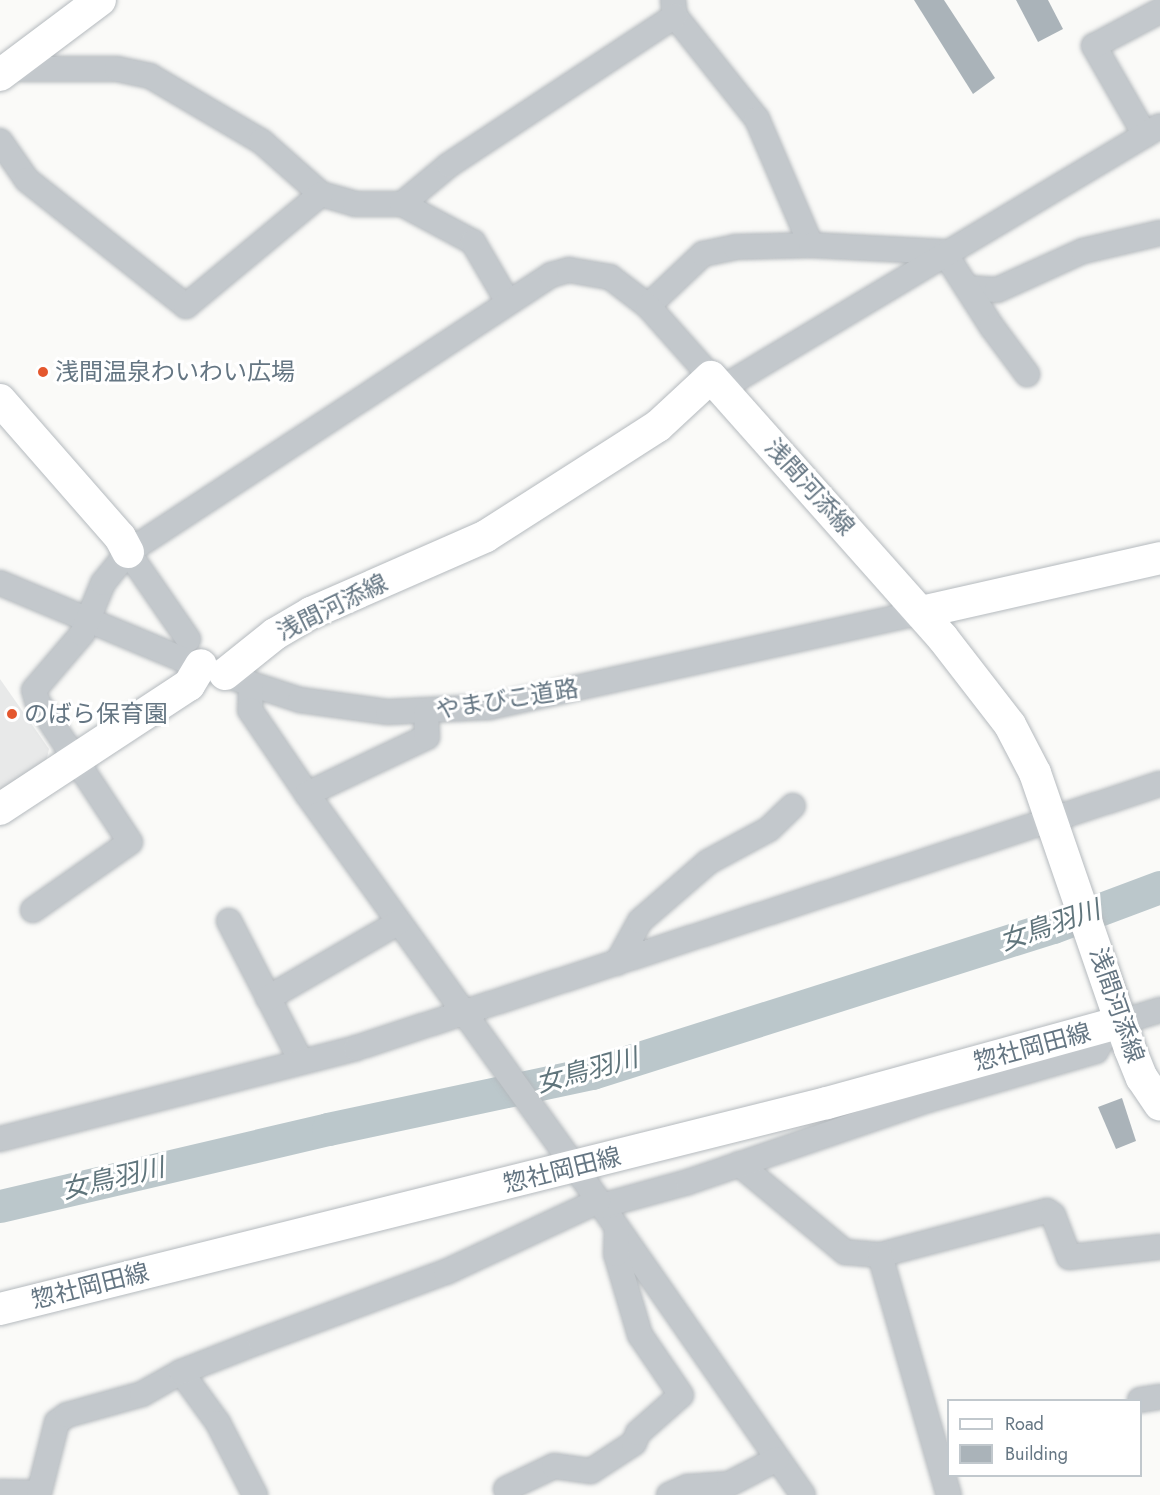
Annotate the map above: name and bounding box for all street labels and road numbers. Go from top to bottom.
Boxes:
street label: 浅間河添線 [759,433,861,541]
street label: 浅間河添線 [272,568,392,646]
street label: やまびこ道路 [434,674,580,724]
street label: 浅間河添線 [1084,944,1150,1066]
street label: 惣社岡田線 [970,1018,1094,1076]
street label: 惣社岡田線 [500,1142,624,1198]
street label: 惣社岡田線 [28,1258,152,1314]

